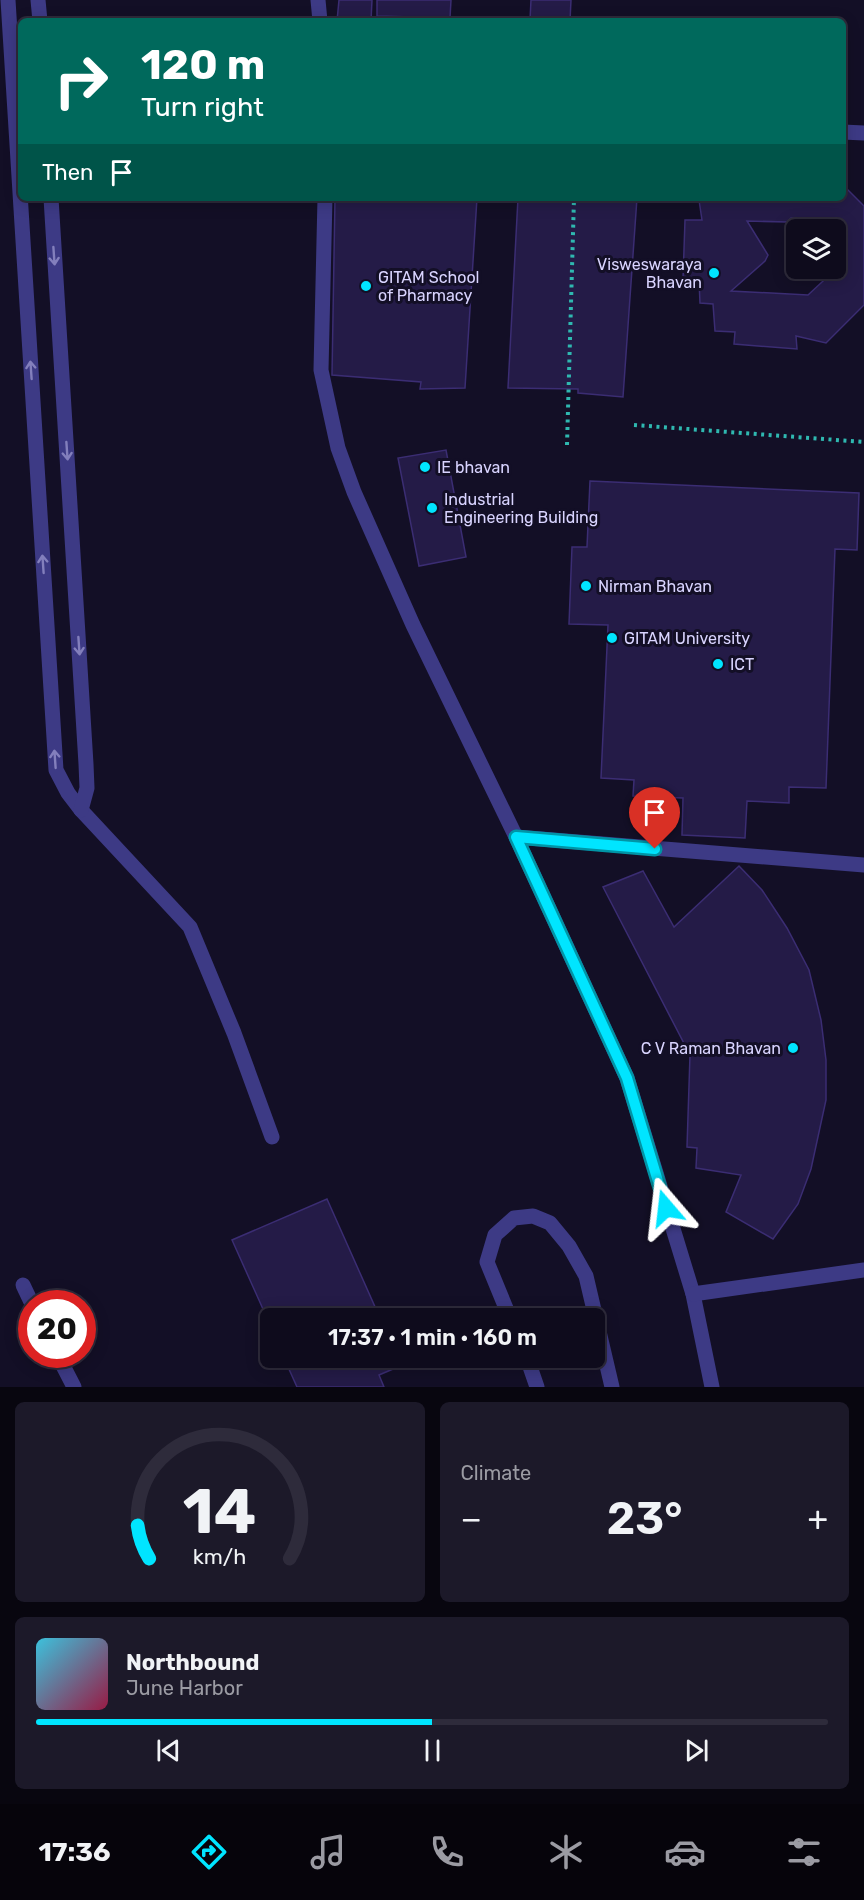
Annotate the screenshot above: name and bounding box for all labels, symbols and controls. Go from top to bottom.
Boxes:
text: 120 m [141,40,265,90]
icon: right [42,42,120,120]
text: Turn right [141,91,264,123]
icon: arrive [105,156,138,189]
text: Then [42,159,93,186]
map controls [786,219,846,279]
button: layers [786,219,846,279]
one-way arrow [49,246,60,266]
place label: Visweswaraya Bhavan [597,255,702,292]
marker: Visweswaraya Bhavan [707,266,721,280]
place label: GITAM School of Pharmacy [378,268,479,305]
marker: GITAM School of Pharmacy [359,279,373,293]
one-way arrow [25,360,36,380]
one-way arrow [61,441,72,460]
place label: IE bhavan [437,458,510,477]
marker: IE bhavan [418,460,432,474]
place label: Industrial Engineering Building [444,490,598,527]
marker: Industrial Engineering Building [425,501,439,515]
one-way arrow [37,555,48,575]
place label: Nirman Bhavan [598,577,712,596]
marker: Nirman Bhavan [579,579,593,593]
place label: GITAM University [624,629,750,648]
marker: GITAM University [605,631,619,645]
one-way arrow [73,635,84,655]
place label: ICT [730,655,754,674]
marker: ICT [711,657,725,671]
one-way arrow [49,750,60,770]
pin [629,787,680,849]
icon: arrive [638,796,671,829]
place label: C V Raman Bhavan [641,1039,781,1058]
marker: C V Raman Bhavan [786,1041,800,1055]
position arrow [634,1176,698,1240]
speed limit sign: 20 [18,1290,96,1368]
text: 17:37 · 1 min · 160 m [328,1324,537,1351]
text: Climate [461,1461,531,1485]
text: 14 [183,1475,257,1549]
text: 23° [607,1492,683,1545]
text: − [461,1499,482,1538]
text: + [807,1499,828,1538]
text: km/h [193,1544,247,1569]
text: Northbound [126,1649,259,1676]
text: June Harbor [126,1676,243,1700]
icon: previous [152,1734,185,1767]
icon: pause [416,1734,449,1767]
icon: next [680,1734,713,1767]
icon: directions [188,1831,230,1873]
icon: music [307,1831,349,1873]
icon: phone [426,1831,468,1873]
icon: climate [545,1831,587,1873]
icon: car [664,1831,706,1873]
icon: filters [783,1831,825,1873]
text: 17:36 [39,1836,111,1868]

